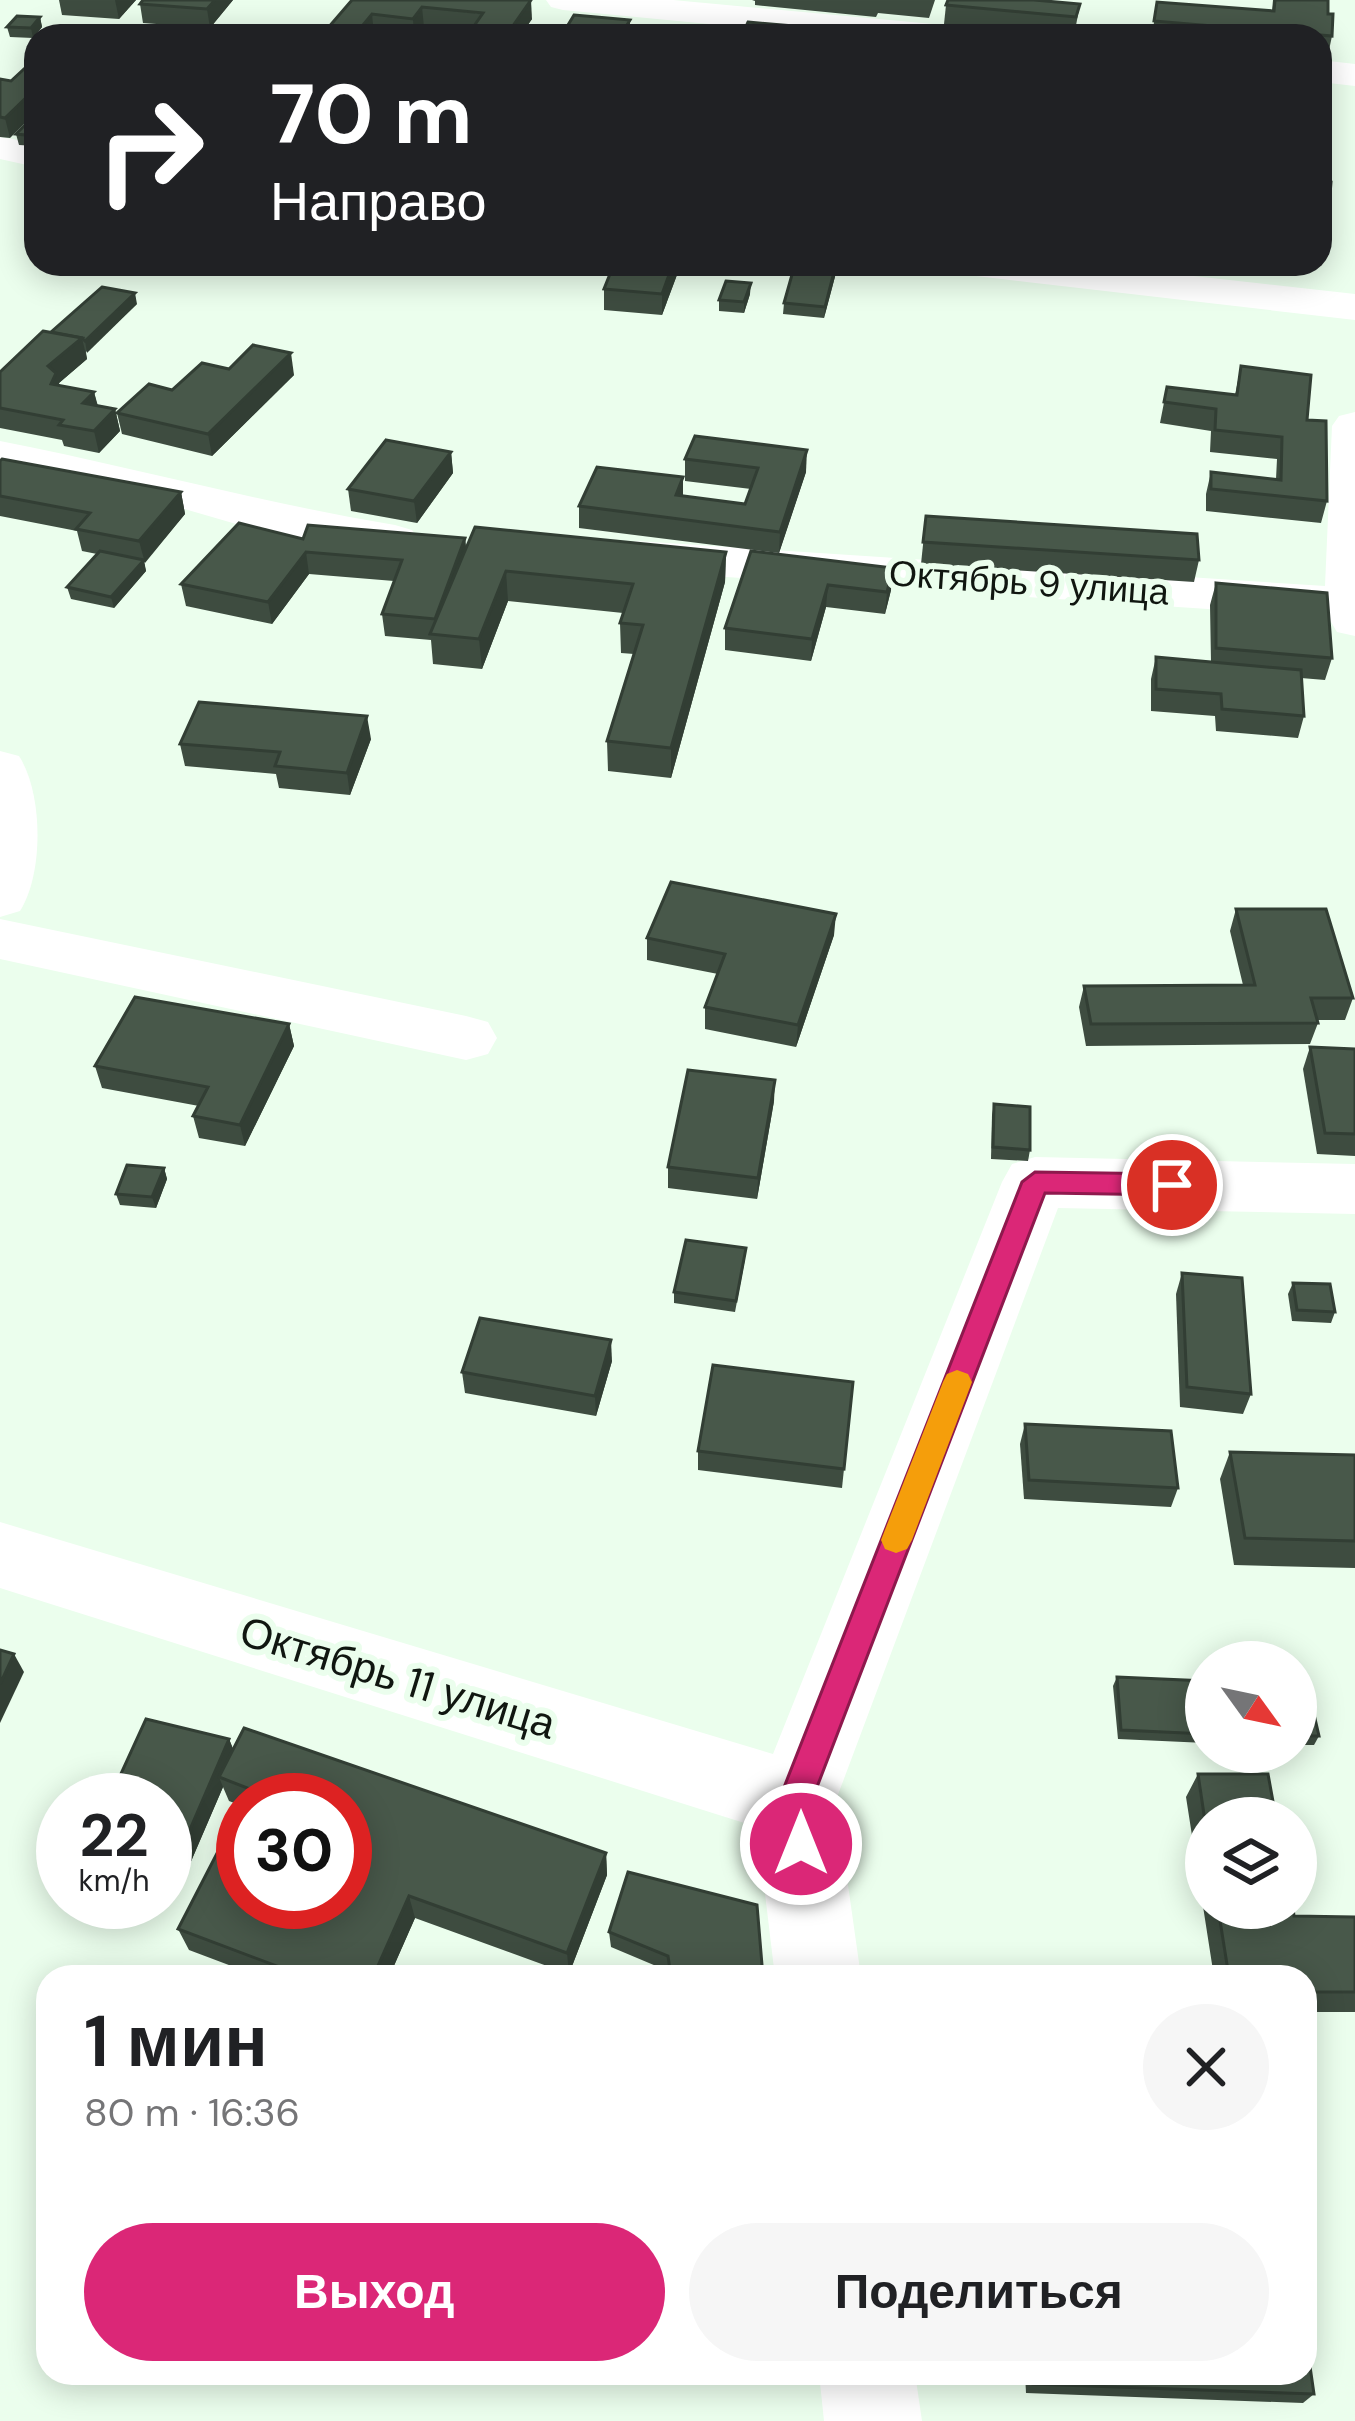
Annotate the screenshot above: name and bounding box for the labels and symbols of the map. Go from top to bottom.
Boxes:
street label: Октябрь 9 улица [888,549,1171,616]
pin [1121,1134,1223,1236]
street label: Октябрь 11 улица [234,1603,563,1752]
north arrow [1185,1641,1317,1773]
speed limit sign: 30 [216,1773,372,1929]
position arrow [738,1781,864,1907]

